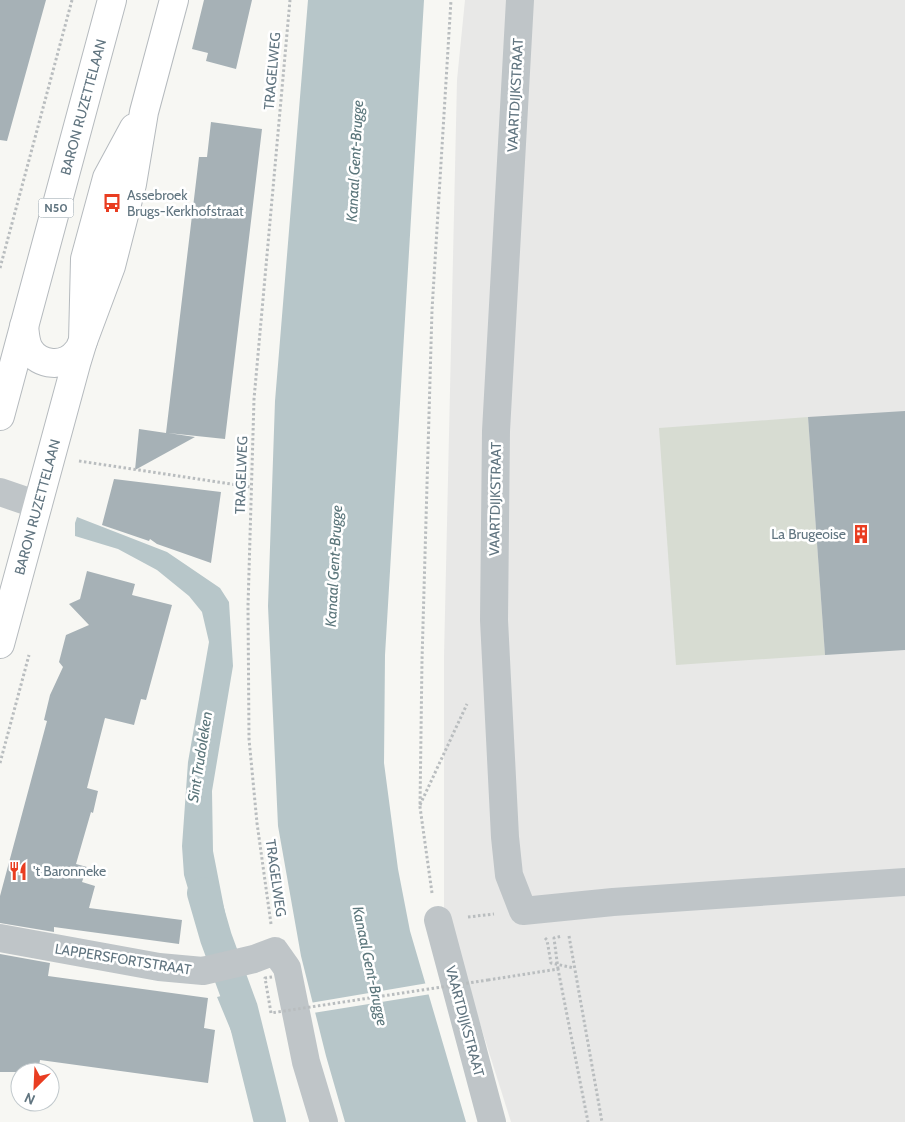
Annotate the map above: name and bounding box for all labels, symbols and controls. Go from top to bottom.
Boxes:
street label: TRAGELWEG [260,31,284,111]
street label: BARON RUZETTELAAN [56,37,110,177]
street label: VAARTDIJKSTRAAT [503,37,527,152]
water label: Kanaal Gent-Brugge [343,99,367,222]
place label: Assebroek Brugs-Kerkhofstraat [127,186,244,220]
bus stop icon: Assebroek Brugs-Kerkhofstraat [101,192,123,214]
road number: N50 [38,198,74,218]
street label: TRAGELWEG [231,436,251,514]
street label: BARON RUZETTELAAN [10,437,64,577]
street label: VAARTDIJKSTRAAT [485,441,505,556]
water label: Kanaal Gent-Brugge [322,504,346,627]
building icon: La Brugeoise [850,523,872,545]
place label: La Brugeoise [771,525,846,543]
water label: Sint Trudoleken [184,710,216,804]
street label: TRAGELWEG [262,838,290,918]
restaurant icon: 't Baronneke [7,860,29,882]
place label: 't Baronneke [33,862,106,880]
water label: Kanaal Gent-Brugge [349,904,392,1028]
street label: LAPPERSFORTSTRAAT [54,939,193,979]
street label: VAARTDIJKSTRAAT [442,964,489,1079]
north arrow [10,1062,60,1112]
text: N [22,1089,38,1109]

